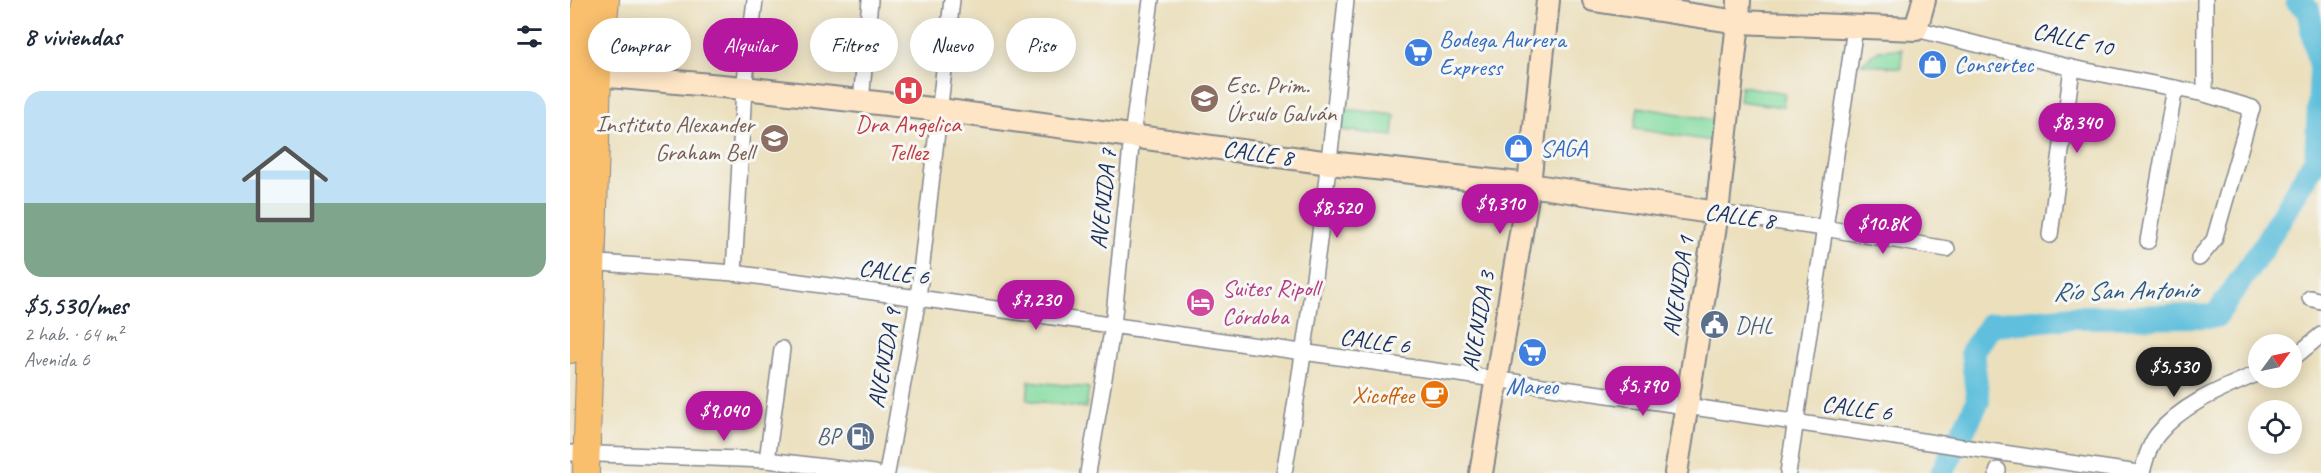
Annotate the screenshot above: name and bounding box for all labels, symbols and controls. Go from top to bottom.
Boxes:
street label: CALLE 10 [2030,15,2118,63]
chip: Comprar [588,18,691,72]
chip: Alquilar [703,18,798,72]
chip: Filtros [810,18,898,72]
chip: Nuevo [910,18,994,72]
chip: Piso [1006,18,1076,72]
text: 8 viviendas [24,20,121,53]
icon: filters [513,20,546,53]
place label: Bodega Aurrera Express [1439,24,1568,82]
supermarket icon: Bodega Aurrera Express [1402,37,1434,69]
shop icon: Consertec [1917,48,1949,80]
place label: Consertec [1954,49,2035,79]
place label: Esc. Prim. Úrsulo Galván [1226,70,1338,128]
hospital icon: Dra Angelica Tellez [892,75,924,107]
school or university icon: Esc. Prim. Úrsulo Galván [1189,83,1221,115]
pin: $8,340 [2028,103,2126,154]
place label: Instituto Alexander Graham Bell [596,109,758,167]
place label: Dra Angelica Tellez [855,109,962,167]
text: $8,340 [2053,110,2101,135]
school or university icon: Instituto Alexander Graham Bell [759,122,791,154]
icon: home [231,130,339,238]
shop icon: SAGA [1503,132,1535,164]
street label: CALLE 8 [1221,133,1297,173]
place label: SAGA [1540,133,1588,163]
street label: AVENIDA 7 [1083,146,1123,251]
pin: $9,310 [1451,184,1549,235]
pin: $8,520 [1288,188,1386,239]
text: $9,310 [1476,191,1524,216]
text: $8,520 [1313,195,1361,220]
street label: CALLE 8 [1703,196,1779,236]
pin: $10.8K [1834,204,1932,255]
text: $10.8K [1858,211,1908,236]
street label: AVENIDA 1 [1655,233,1701,338]
street label: CALLE 6 [857,252,932,292]
street label: AVENIDA 3 [1455,267,1502,373]
place label: Suites Ripoll Córdoba [1222,273,1323,331]
water label: Río San Antonio [2053,273,2202,308]
pin: $7,230 [987,280,1085,331]
hotel icon: Suites Ripoll Córdoba [1185,286,1217,318]
text: $7,230 [1012,287,1060,312]
text: $5,530/mes [24,289,128,322]
street label: AVENIDA 9 [861,304,908,410]
public building icon: DHL [1698,309,1730,341]
place label: DHL [1735,310,1773,340]
street label: CALLE 6 [1338,321,1413,361]
text: 2 hab. · 64 m² [24,322,122,347]
north arrow [2248,334,2302,388]
map controls [2248,334,2302,454]
supermarket icon: Mareo [1516,337,1548,369]
text: Avenida 6 [24,347,90,372]
pin: $5,530 [2125,347,2223,398]
text: $5,530 [2150,354,2198,379]
pin: $5,790 [1594,366,1692,417]
place label: Mareo [1506,371,1560,401]
text: $5,790 [1619,373,1667,398]
cafe icon: Xicoffee [1419,379,1451,411]
place label: Xicoffee [1352,380,1416,410]
street label: CALLE 6 [1820,388,1895,428]
pin: $9,040 [675,391,773,442]
text: $9,040 [700,398,748,423]
button: locate [2248,400,2302,454]
fuel station icon: BP [845,420,877,452]
place label: BP [816,421,843,451]

